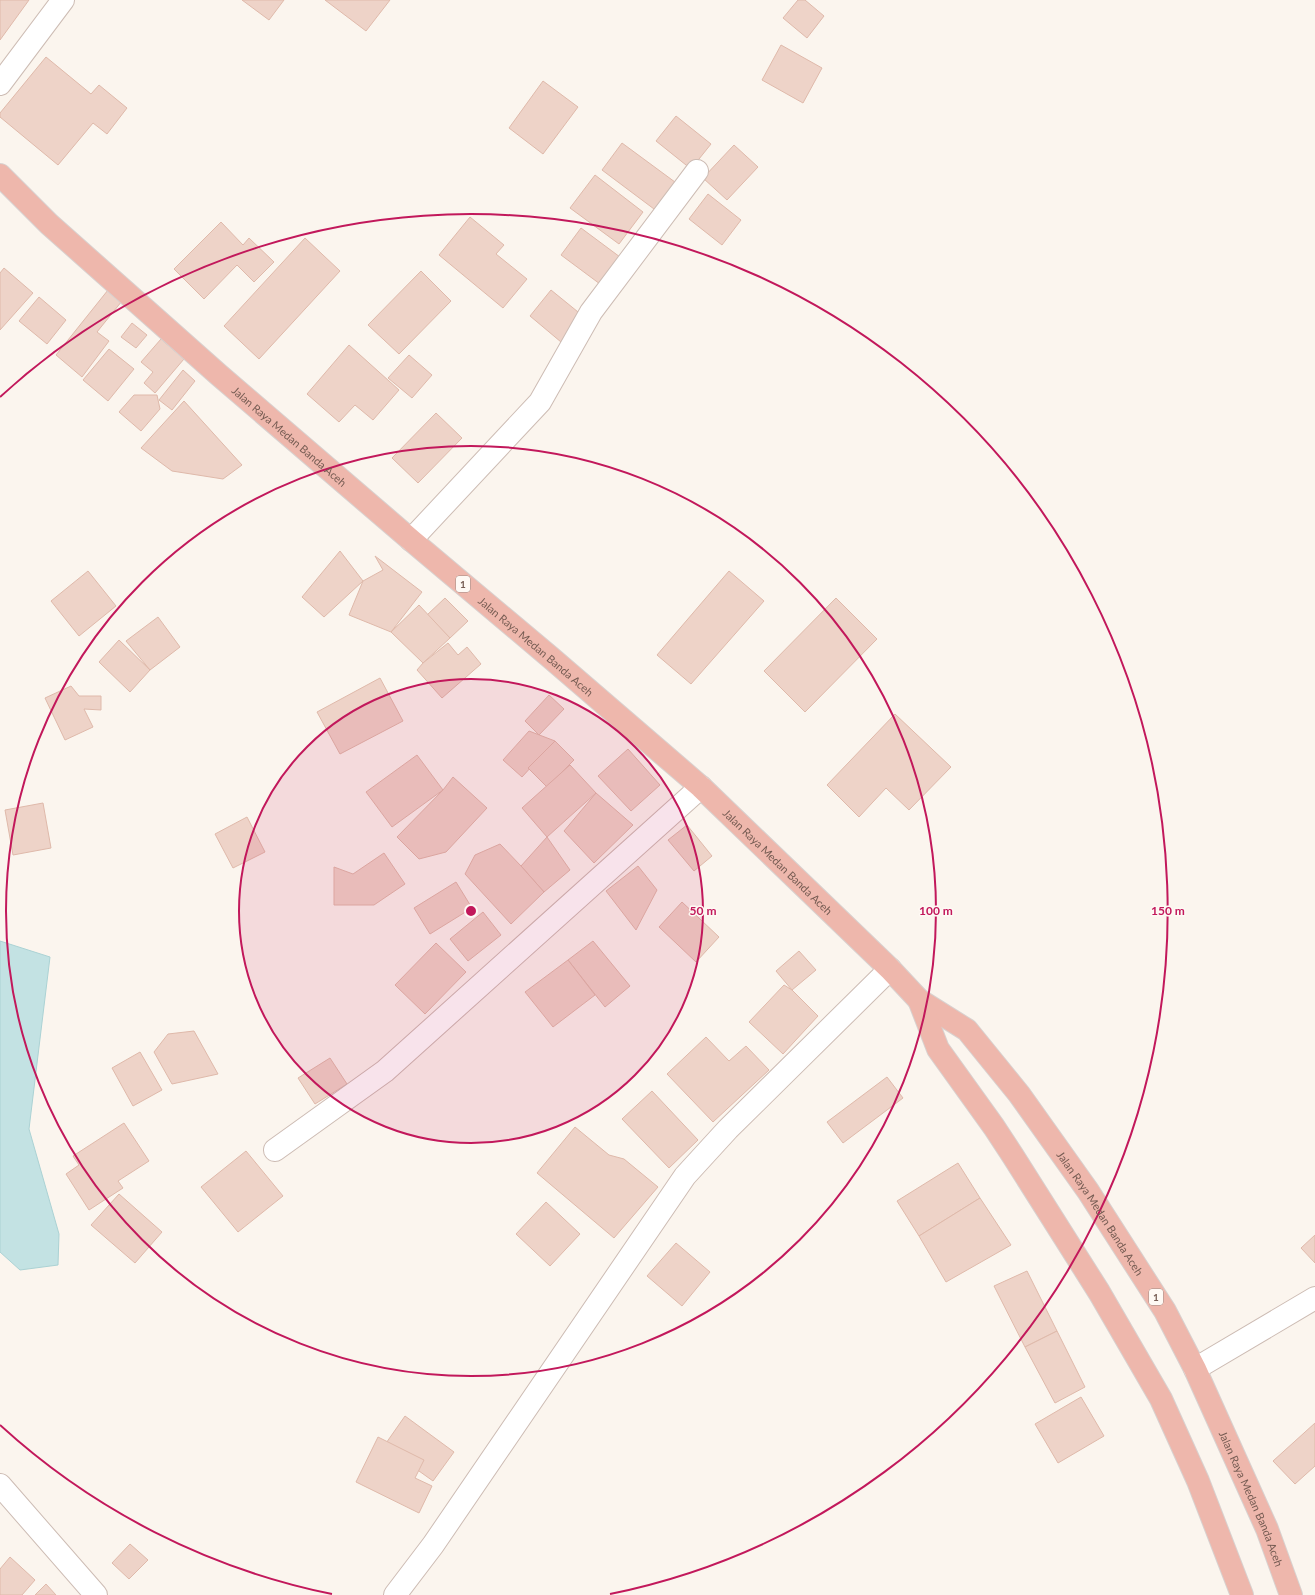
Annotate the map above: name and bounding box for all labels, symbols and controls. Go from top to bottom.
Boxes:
street label: Jalan Raya Medan Banda Aceh [230,383,350,489]
road number: 1 [456,576,470,592]
street label: Jalan Raya Medan Banda Aceh [476,594,597,698]
street label: Jalan Raya Medan Banda Aceh [721,806,836,917]
text: 50 m [690,903,716,918]
text: 100 m [919,903,953,918]
text: 150 m [1151,903,1185,918]
centre of rings [464,904,478,918]
street label: Jalan Raya Medan Banda Aceh [1055,1148,1147,1277]
road number: 1 [1149,1289,1163,1305]
street label: Jalan Raya Medan Banda Aceh [1217,1428,1287,1568]

